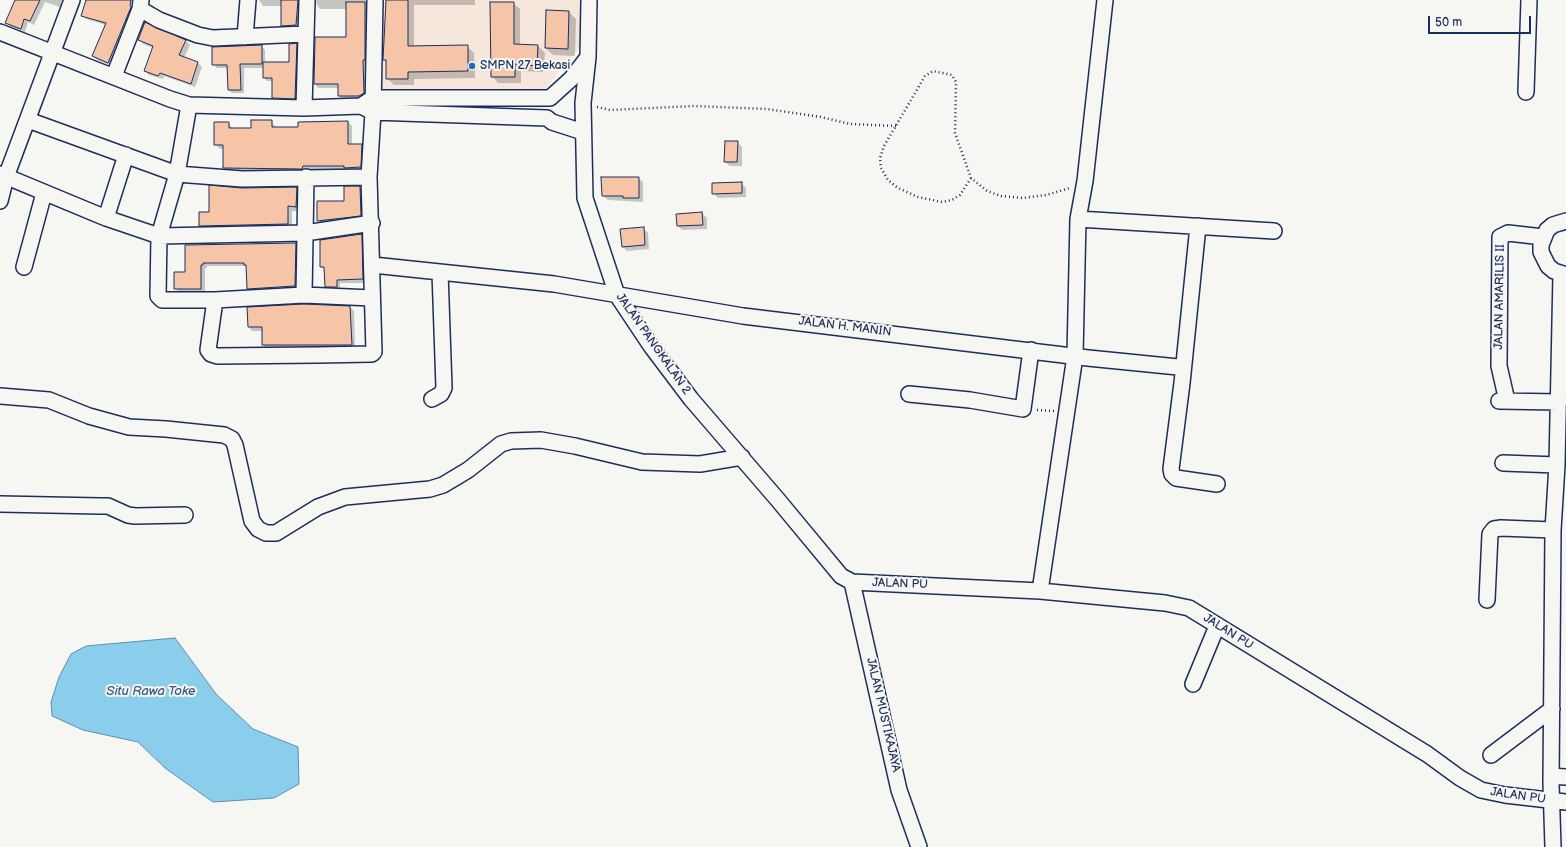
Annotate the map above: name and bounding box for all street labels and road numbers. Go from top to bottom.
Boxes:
street label: JALAN AMARILIS II [1492,244,1508,350]
street label: JALAN PANGKALAN 2 [613,291,693,397]
street label: JALAN H. MANIN [798,314,892,340]
street label: JALAN PU [872,576,928,592]
street label: JALAN PU [1200,611,1256,653]
street label: JALAN MUSTIKAJAYA [863,656,903,774]
street label: JALAN PU [1489,785,1547,807]

